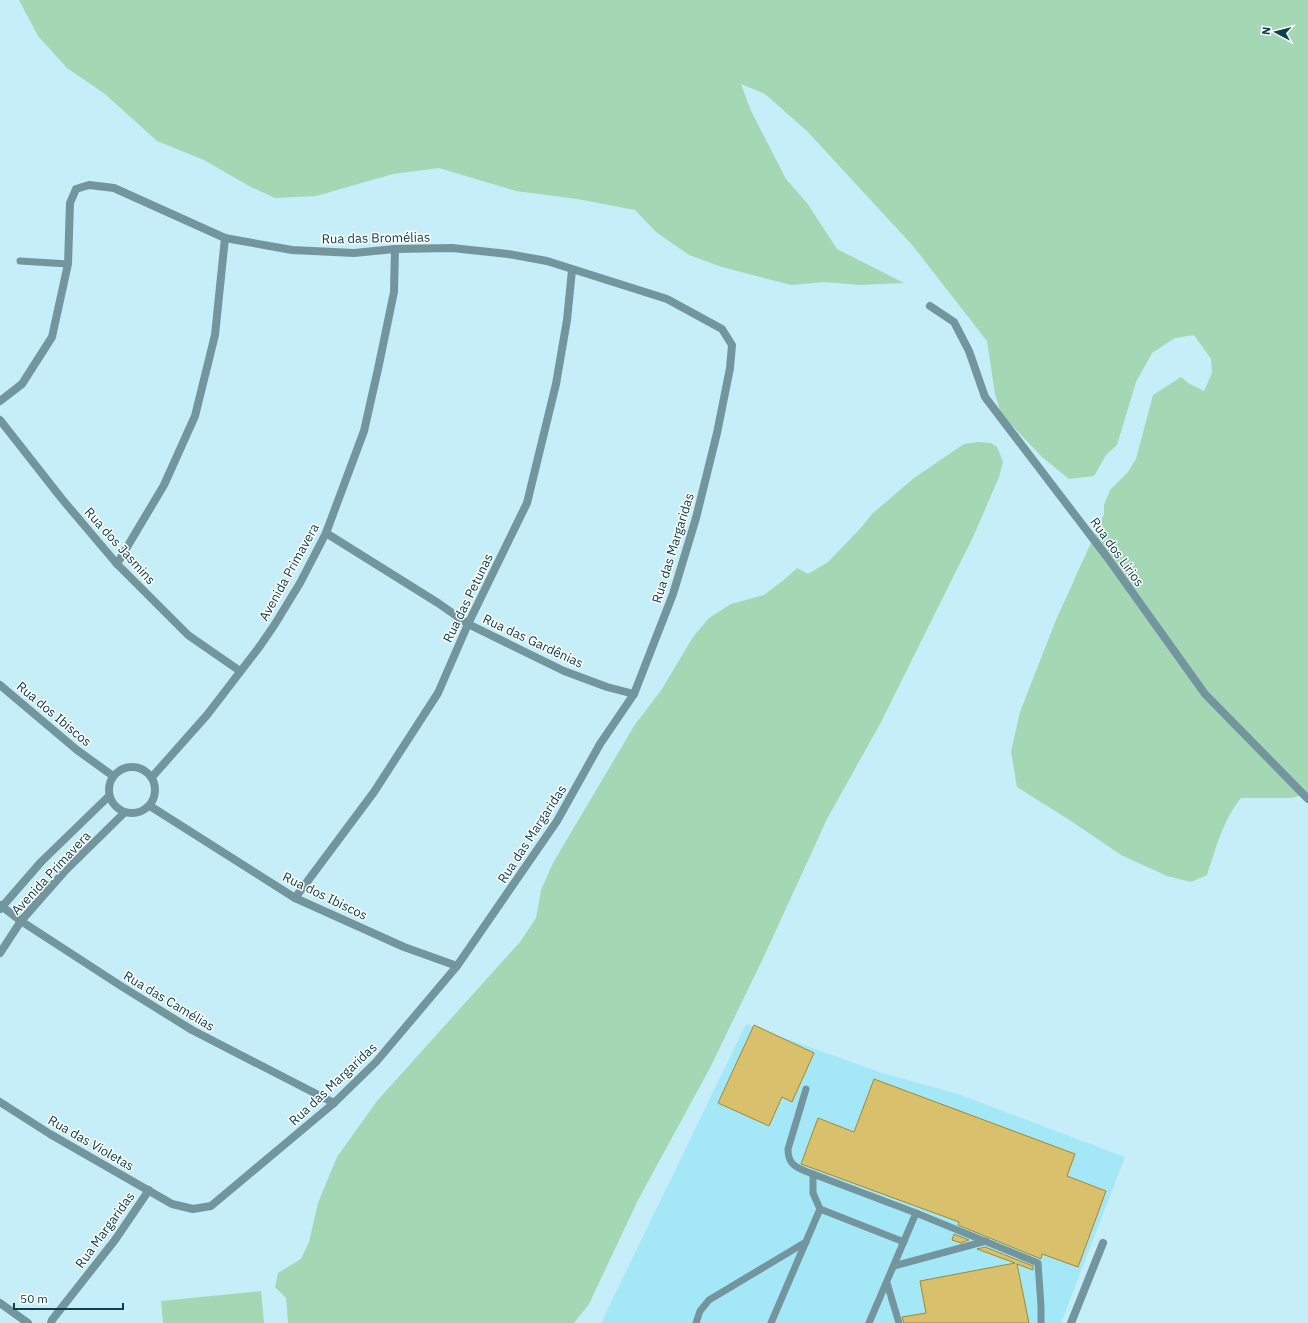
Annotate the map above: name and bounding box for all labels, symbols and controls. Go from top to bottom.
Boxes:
north arrow [1256,12,1296,52]
text: N [1259,26,1274,36]
street label: Rua das Bromélias [322,229,430,247]
street label: Rua das Margaridas [648,491,698,605]
street label: Rua dos Jasmins [81,504,159,588]
street label: Rua dos Lírios [1086,514,1148,590]
street label: Avenida Primavera [255,520,323,624]
street label: Rua das Petunas [439,551,497,645]
street label: Rua das Gardênias [480,610,586,672]
street label: Rua dos Ibiscos [13,678,95,750]
street label: Rua das Margaridas [494,781,570,887]
street label: Avenida Primavera [8,827,94,919]
street label: Rua dos Ibiscos [280,868,370,924]
street label: Rua das Camélias [120,967,218,1035]
street label: Rua das Margaridas [285,1039,381,1129]
street label: Rua das Violetas [45,1111,137,1175]
street label: Rua Margaridas [72,1188,138,1272]
scale bar [14,1285,123,1311]
text: 50 m [20,1291,48,1306]

